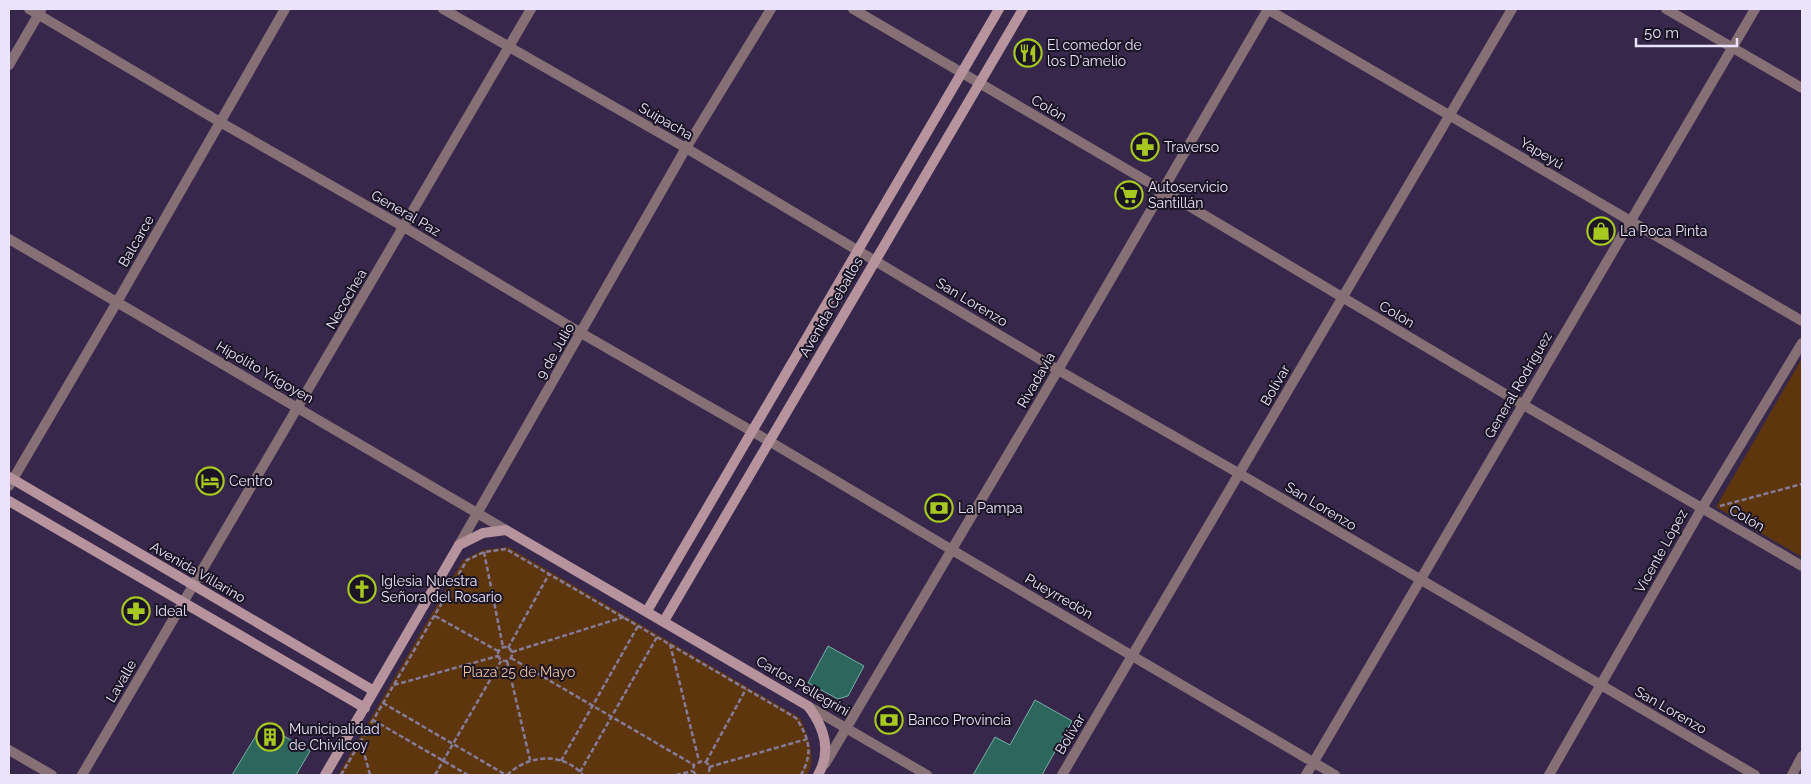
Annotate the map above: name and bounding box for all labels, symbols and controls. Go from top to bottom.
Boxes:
scale bar [1636,15,1737,47]
text: 50 m [1644,24,1679,42]
place label: El comedor de los D'amelio [1047,37,1142,69]
restaurant icon: El comedor de los D'amelio [1013,38,1043,68]
street label: Colón [1028,92,1070,124]
street label: Suipacha [636,99,696,143]
pharmacy icon: Traverso [1130,132,1160,162]
street label: Yapeyú [1517,134,1567,172]
place label: Traverso [1164,139,1219,155]
place label: Autoservicio Santillán [1148,179,1228,211]
supermarket icon: Autoservicio Santillán [1114,180,1144,210]
street label: General Paz [369,187,444,239]
street label: Balcarce [115,212,157,270]
shop icon: La Poca Pinta [1586,216,1616,246]
place label: La Poca Pinta [1620,223,1707,239]
street label: Avenida Ceballos [796,254,866,360]
street label: Necochea [322,266,370,332]
street label: San Lorenzo [933,274,1011,330]
street label: Colón [1376,297,1418,331]
street label: 9 de Julio [533,320,577,382]
street label: General Rodríguez [1481,329,1555,441]
street label: Hipólito Yrigoyen [213,338,317,406]
street label: Rivadavia [1014,349,1058,411]
street label: Bolívar [1257,362,1293,408]
hotel icon: Centro [195,466,225,496]
place label: Centro [229,473,273,489]
street label: San Lorenzo [1282,478,1360,534]
bank icon: La Pampa [924,493,954,523]
place label: La Pampa [958,500,1023,516]
street label: Colón [1726,502,1768,534]
street label: Vicente López [1632,506,1691,595]
street label: Avenida Villarino [148,538,248,606]
street label: Pueyrredón [1022,570,1096,622]
place label: Iglesia Nuestra Señora del Rosario [381,573,502,605]
church icon: Iglesia Nuestra Señora del Rosario [347,574,377,604]
pharmacy icon: Ideal [121,596,151,626]
place label: Ideal [155,603,187,619]
street label: Carlos Pellegrini [753,653,853,719]
street label: Lavalle [102,657,140,705]
park label: Plaza 25 de Mayo [463,664,575,680]
street label: San Lorenzo [1632,683,1710,737]
bank icon: Banco Provincia [874,705,904,735]
street label: Bolívar [1052,711,1088,757]
place label: Banco Provincia [908,712,1011,728]
place label: Municipalidad de Chivilcoy [289,721,380,753]
building icon: Municipalidad de Chivilcoy [255,722,285,752]

